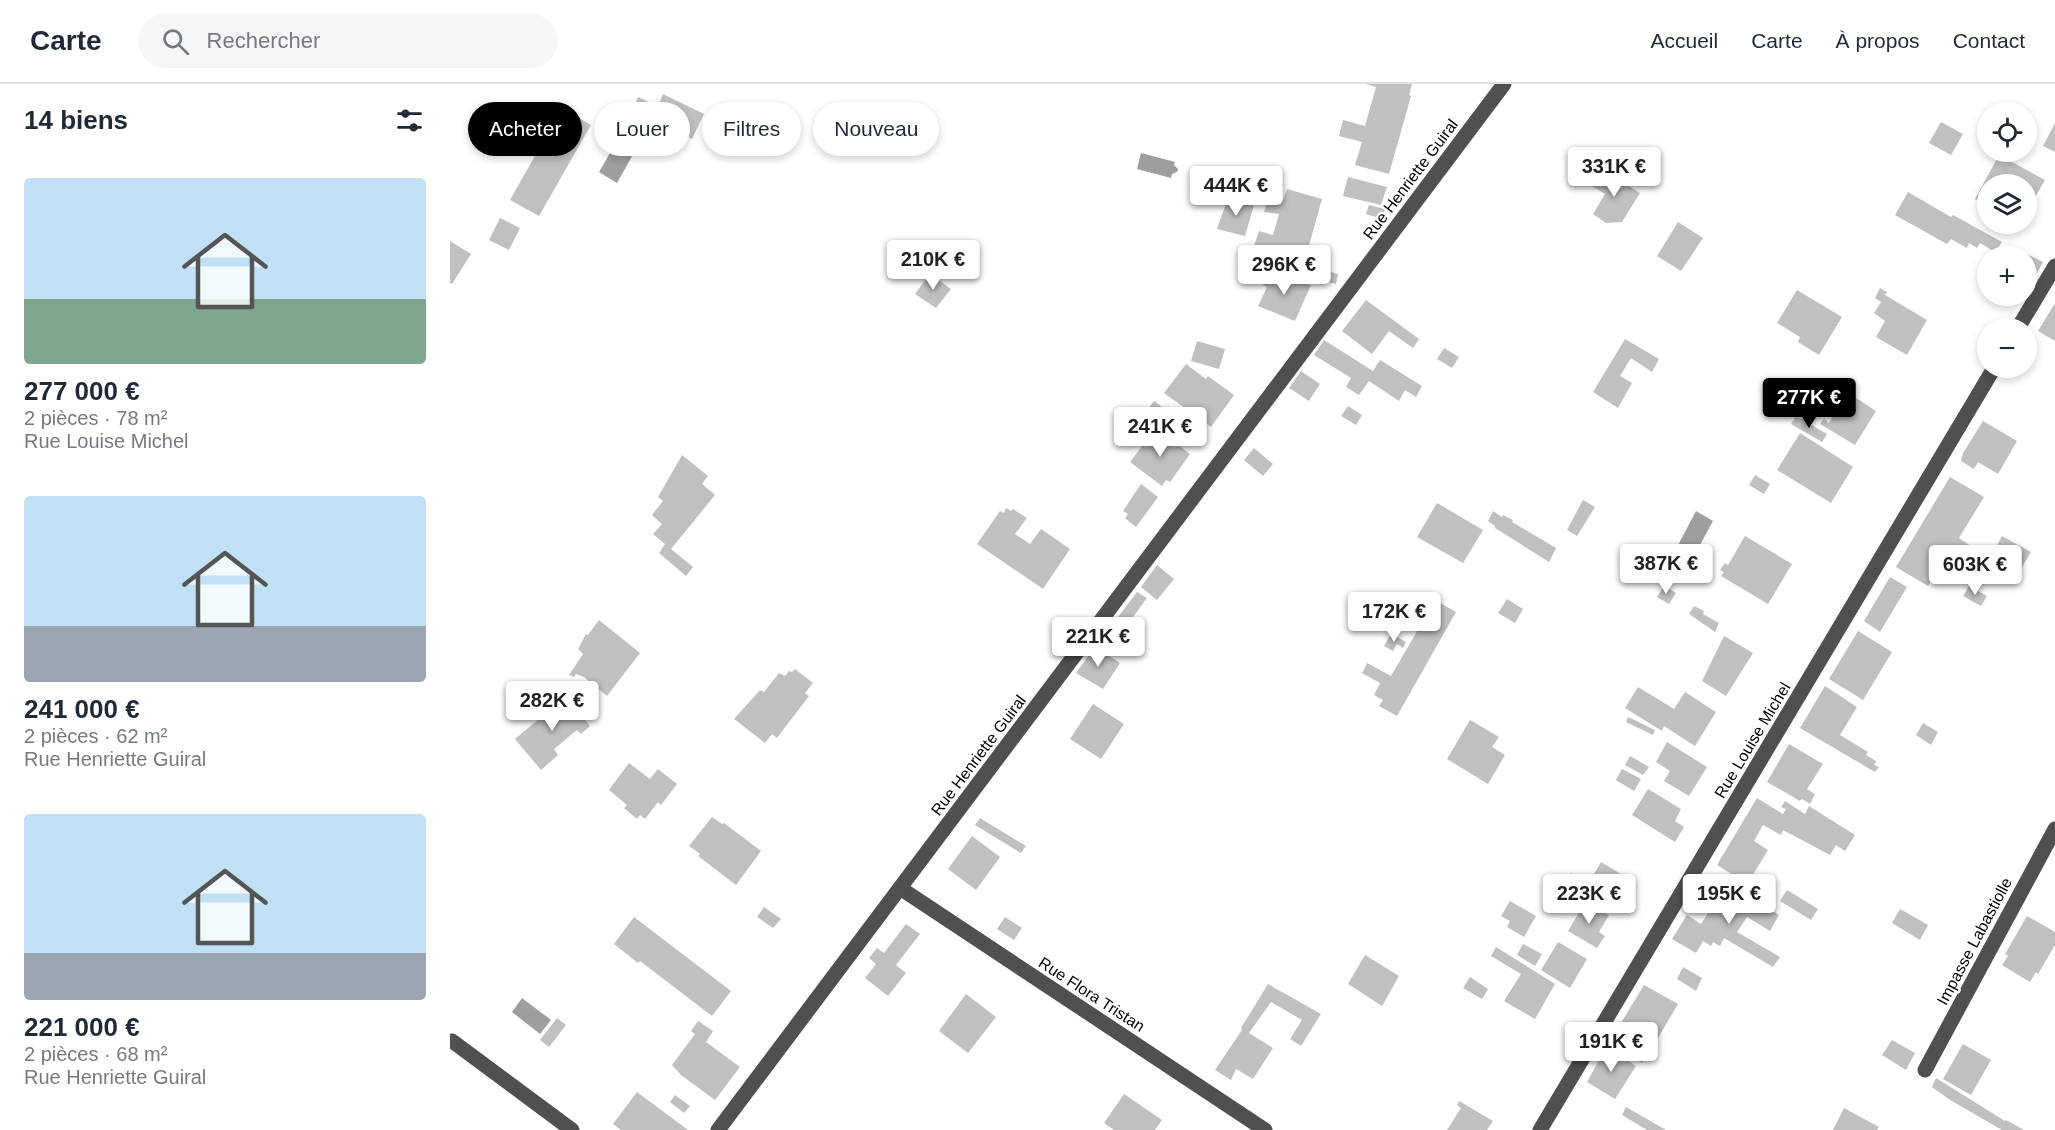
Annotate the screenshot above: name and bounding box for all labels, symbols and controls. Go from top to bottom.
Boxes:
search box [138,14,558,68]
text: Carte [30,25,102,56]
icon: search [159,25,192,58]
text: Rechercher [207,28,320,53]
text: Accueil [1651,29,1718,52]
text: Carte [1751,29,1803,52]
text: À propos [1836,29,1920,52]
text: Contact [1953,29,2025,52]
chip: Acheter [468,102,582,156]
chip: Louer [594,102,690,156]
chip: Filtres [702,102,801,156]
chip: Nouveau [813,102,939,156]
map controls [1977,102,2037,378]
button: locate [1977,102,2037,162]
icon: filters [393,104,426,137]
text: 14 biens [24,105,128,135]
street label: Rue Henriette Guiral [1360,116,1461,243]
pin: 331K € [1565,147,1663,198]
text: 331K € [1582,155,1646,177]
pin: 444K € [1187,166,1285,217]
text: 444K € [1204,174,1268,196]
button: layers [1977,174,2037,234]
icon: home [171,217,279,325]
pin: 210K € [884,240,982,291]
pin: 296K € [1235,245,1333,296]
button: + [1977,246,2037,306]
text: 210K € [901,248,965,270]
text: 296K € [1252,253,1316,275]
button: − [1977,318,2037,378]
text: 277 000 € [24,376,140,406]
pin: 277K € [1760,378,1858,429]
text: 277K € [1777,386,1841,408]
text: 2 pièces · 78 m² [24,407,167,429]
pin: 241K € [1111,407,1209,458]
text: 241K € [1128,415,1192,437]
text: Rue Louise Michel [24,430,189,452]
icon: home [171,535,279,643]
pin: 387K € [1617,544,1715,595]
pin: 603K € [1926,545,2024,596]
text: 387K € [1634,552,1698,574]
text: 603K € [1943,553,2007,575]
pin: 172K € [1345,592,1443,643]
text: 172K € [1362,600,1426,622]
pin: 221K € [1049,617,1147,668]
text: 221K € [1066,625,1130,647]
street label: Rue Louise Michel [1711,679,1794,801]
pin: 282K € [503,681,601,732]
text: 282K € [520,689,584,711]
street label: Rue Henriette Guiral [928,692,1029,819]
text: 241 000 € [24,694,140,724]
text: 2 pièces · 62 m² [24,725,167,747]
text: Rue Henriette Guiral [24,748,206,770]
icon: home [171,853,279,961]
pin: 223K € [1540,874,1638,925]
pin: 195K € [1680,874,1778,925]
street label: Impasse Labastiolle [1934,875,2015,1008]
text: 223K € [1557,882,1621,904]
text: 195K € [1697,882,1761,904]
street label: Rue Flora Tristan [1036,954,1148,1035]
text: 221 000 € [24,1012,140,1042]
pin: 191K € [1562,1022,1660,1073]
text: 191K € [1579,1030,1643,1052]
text: 2 pièces · 68 m² [24,1043,167,1065]
text: Rue Henriette Guiral [24,1066,206,1088]

